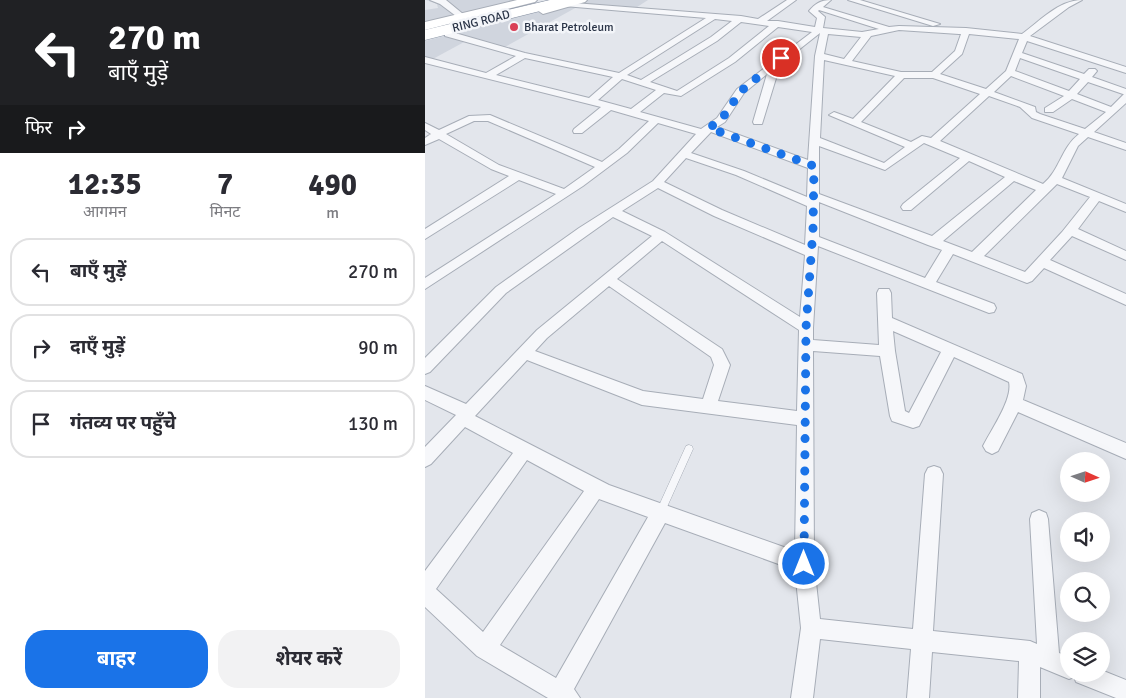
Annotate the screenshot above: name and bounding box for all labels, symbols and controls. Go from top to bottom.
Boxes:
street label: RING ROAD [451,7,512,36]
text: 270 m [108,16,201,59]
icon: left [25,20,90,85]
place label: Bharat Petroleum [524,20,614,35]
marker: Bharat Petroleum [508,21,520,33]
pin [760,37,802,79]
icon: arrive [767,44,795,72]
text: बाएँ मुड़ें [108,59,168,86]
icon: right [62,115,90,143]
text: फिर [25,116,52,140]
text: 12:35 [68,166,142,203]
text: 7 [217,166,233,203]
text: 490 [308,167,357,204]
text: आगमन [83,202,127,222]
text: मिनट [210,202,240,222]
text: m [326,203,339,223]
icon: left [27,258,55,286]
text: बाएँ मुड़ें [70,259,126,283]
text: 270 m [348,260,398,284]
icon: right [27,334,55,362]
text: दाएँ मुड़ें [70,335,125,359]
text: 90 m [358,336,398,360]
icon: arrive [27,410,55,438]
text: गंतव्य पर पहुँचे [70,411,176,435]
text: 130 m [348,412,398,436]
north arrow [1060,452,1110,502]
map controls [1060,452,1110,682]
button: sound [1060,512,1110,562]
position arrow [777,537,829,589]
button: search [1060,572,1110,622]
button: बाहर [25,630,208,688]
button: शेयर करें [218,630,400,688]
button: layers [1060,632,1110,682]

